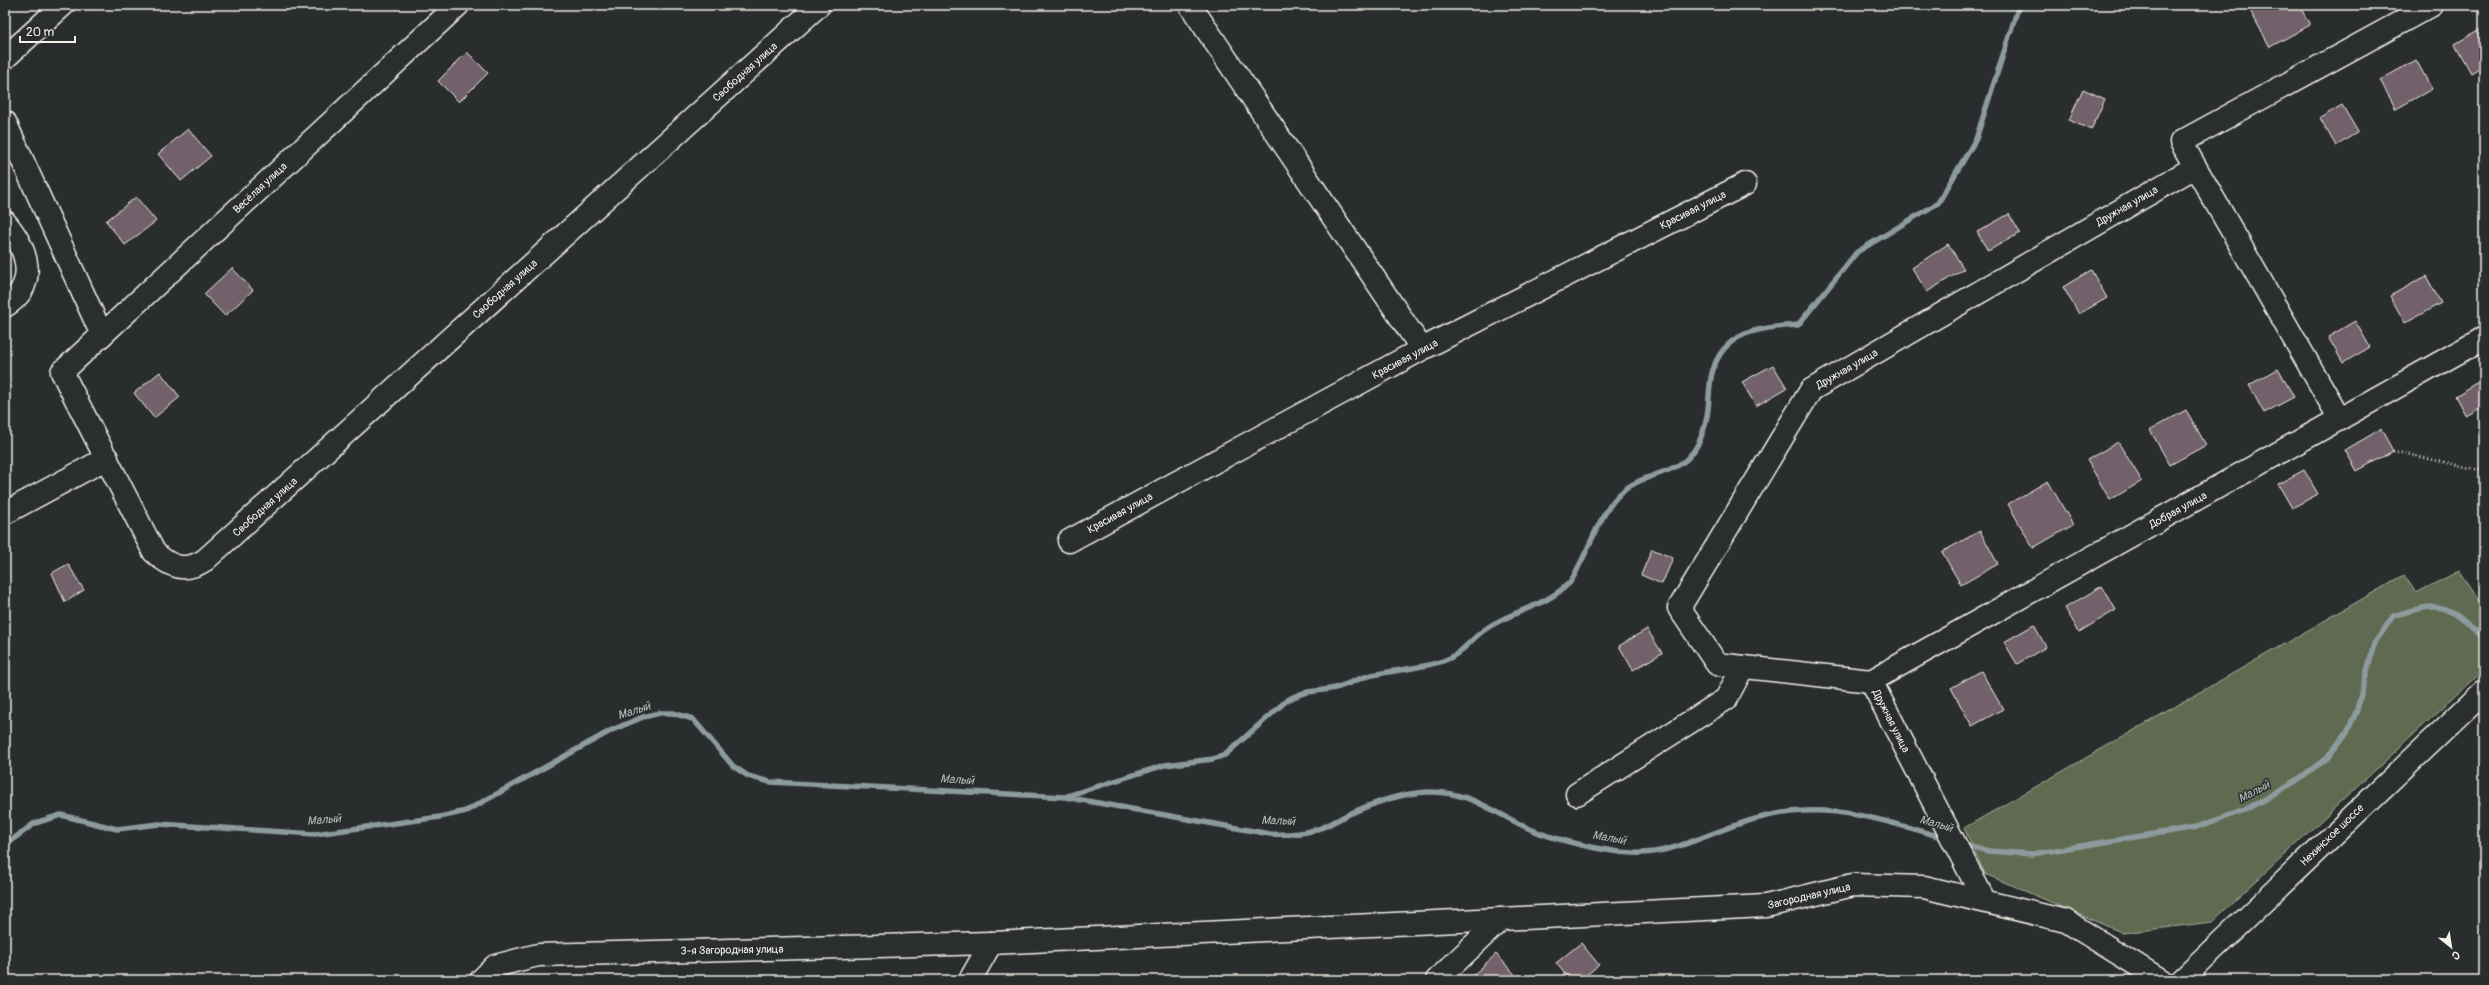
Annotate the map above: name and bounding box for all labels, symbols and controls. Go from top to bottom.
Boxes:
scale bar [20,18,75,44]
text: 20 m [26,25,55,40]
street label: Свободная улица [710,40,780,104]
street label: Весёлая улица [230,160,290,216]
street label: Дружная улица [2093,183,2160,229]
street label: Красивая улица [1658,188,1728,232]
street label: Свободная улица [470,257,540,321]
street label: Красивая улица [1370,336,1440,382]
street label: Дружная улица [1813,346,1880,392]
street label: Свободная улица [230,475,300,539]
street label: Добрая улица [2146,489,2209,532]
street label: Красивая улица [1085,490,1155,536]
street label: Дружная улица [1869,686,1912,755]
water label: Малый [616,698,654,723]
water label: Малый [940,772,976,788]
water label: Малый [2235,777,2274,807]
street label: Нехинское шоссе [2297,801,2367,869]
water label: Малый [306,811,343,829]
water label: Малый [1918,812,1956,836]
water label: Малый [1261,813,1296,829]
water label: Малый [1591,828,1628,849]
street label: Загородная улица [1766,880,1852,912]
north arrow [2431,927,2471,967]
street label: 3-я Загородная улица [680,943,784,957]
text: С [2449,948,2462,963]

